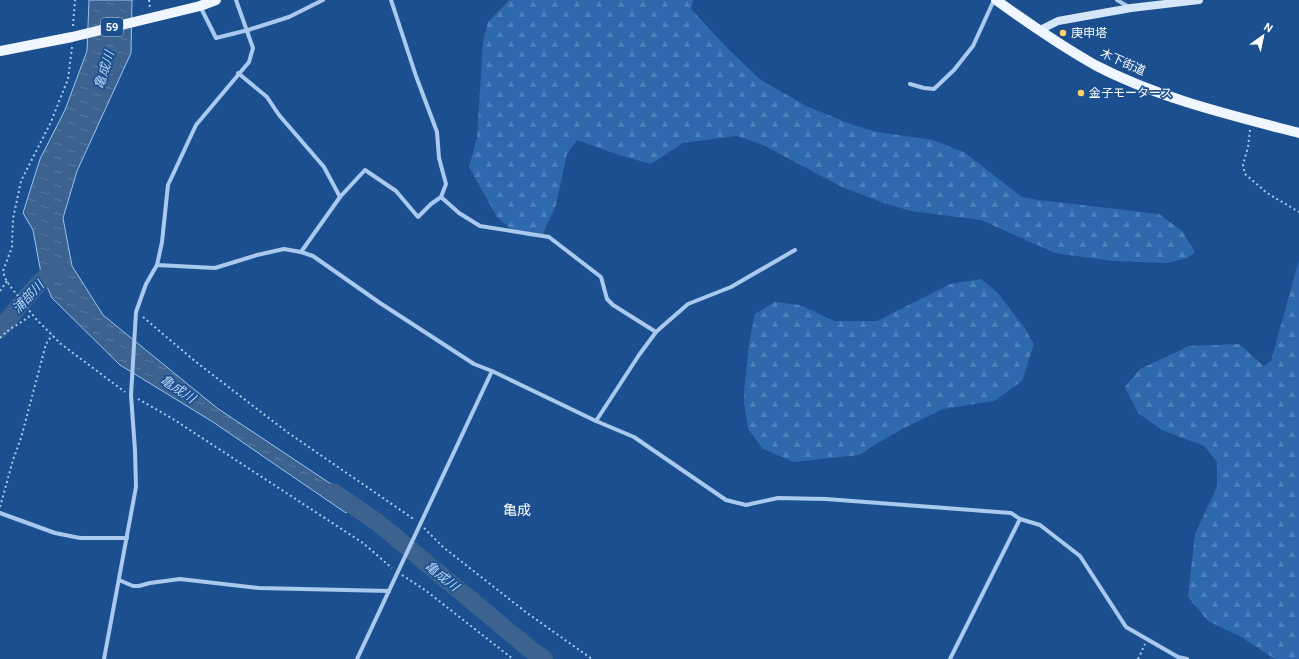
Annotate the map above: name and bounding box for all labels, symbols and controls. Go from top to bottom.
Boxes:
north arrow [1243,16,1283,56]
road number: 59 [101,18,123,36]
text: N [1261,20,1275,36]
place label: 庚申塔 [1071,26,1107,40]
marker: 庚申塔 [1058,28,1068,38]
street label: 木下街道 [1098,46,1148,78]
water label: 亀成川 [91,47,117,91]
place label: 金子モータース [1089,86,1172,100]
marker: 金子モータース [1076,88,1086,98]
water label: 浦部川 [9,276,48,316]
water label: 亀成川 [158,372,200,407]
district label: 亀成 [503,502,531,518]
water label: 亀成川 [422,558,463,595]

